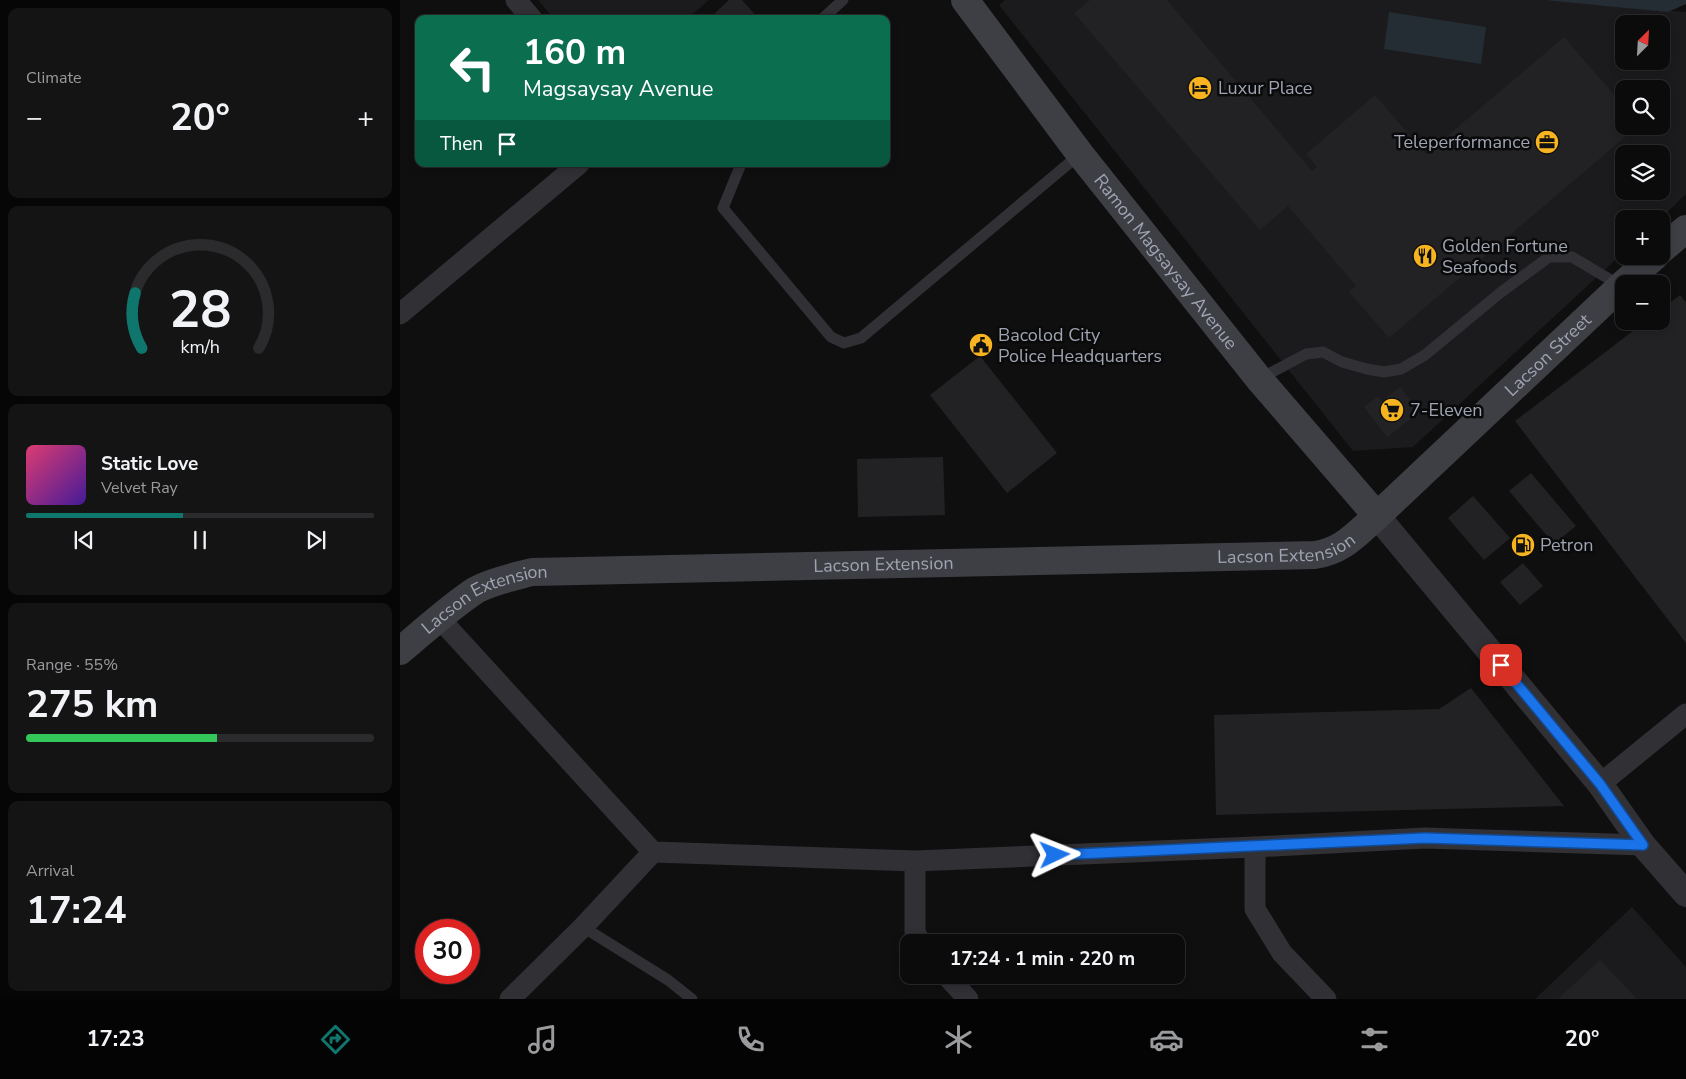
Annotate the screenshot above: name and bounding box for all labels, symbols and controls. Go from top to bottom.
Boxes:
north arrow [1615,15,1670,70]
map controls [1615,15,1670,330]
text: 160 m [523,29,626,76]
icon: left [440,35,505,100]
text: Climate [26,67,81,89]
text: Magsaysay Avenue [523,74,714,104]
hotel icon: Luxur Place [1187,75,1213,101]
place label: Luxur Place [1218,76,1312,100]
button: search [1615,80,1670,135]
text: 20° [170,92,230,143]
text: − [26,99,43,137]
text: + [357,99,374,137]
office icon: Teleperformance [1534,129,1560,155]
icon: arrive [493,130,521,158]
place label: Teleperformance [1394,130,1530,154]
text: Then [440,131,483,157]
button: layers [1615,145,1670,200]
street label: Ramon Magsaysay Avenue [1089,169,1243,355]
button: + [1615,210,1670,265]
place label: Golden Fortune Seafoods [1442,234,1568,279]
restaurant icon: Golden Fortune Seafoods [1412,243,1438,269]
text: 28 [169,274,231,345]
button: − [1615,275,1670,330]
street label: Lacson Street [1499,308,1597,402]
place label: Bacolod City Police Headquarters [998,323,1162,368]
public building icon: Bacolod City Police Headquarters [968,332,994,358]
text: km/h [180,335,220,359]
supermarket icon: 7-Eleven [1379,397,1405,423]
place label: 7-Eleven [1410,398,1483,422]
text: Static Love [101,451,198,477]
text: Velvet Ray [101,477,178,499]
icon: previous [70,526,98,554]
icon: pause [186,526,214,554]
icon: next [302,526,330,554]
street label: Lacson Extension [1217,528,1360,569]
fuel station icon: Petron [1510,532,1536,558]
place label: Petron [1540,533,1593,557]
street label: Lacson Extension [813,551,954,578]
street label: Lacson Extension [416,560,548,640]
pin [1480,644,1522,686]
icon: arrive [1487,651,1515,679]
text: Range · 55% [26,654,118,676]
text: 275 km [26,679,158,730]
position arrow [1028,828,1080,880]
text: Arrival [26,860,74,882]
text: 17:24 [26,885,127,936]
speed limit sign: 30 [415,919,480,984]
text: 17:24 · 1 min · 220 m [950,946,1135,972]
icon: directions [318,1022,353,1057]
icon: music [525,1022,560,1057]
icon: phone [733,1022,768,1057]
icon: climate [941,1022,976,1057]
icon: car [1149,1022,1184,1057]
icon: filters [1357,1022,1392,1057]
text: 17:23 [86,1024,145,1054]
text: 20° [1565,1024,1599,1054]

